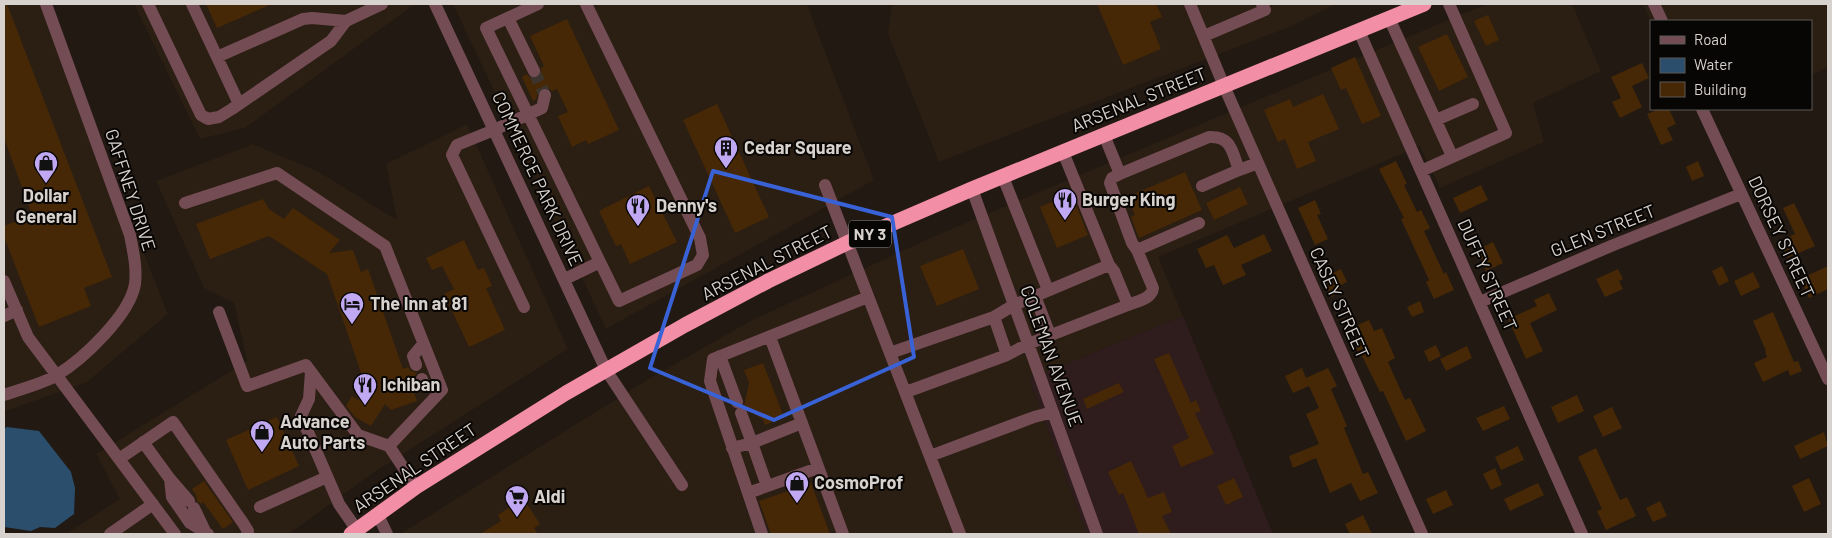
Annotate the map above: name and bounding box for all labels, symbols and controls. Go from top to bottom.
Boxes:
legend [1650,20,1812,110]
text: Road [1694,30,1727,48]
text: Water [1694,55,1733,73]
street label: ARSENAL STREET [1068,62,1209,136]
text: Building [1694,80,1747,98]
street label: COMMERCE PARK DRIVE [488,88,588,269]
street label: GAFFNEY DRIVE [101,126,161,254]
building icon: Cedar Square [713,135,739,169]
place label: Cedar Square [744,136,852,158]
shop icon: Dollar General [33,150,59,184]
street label: DORSEY STREET [1744,172,1820,301]
place label: Dollar General [15,184,77,227]
restaurant icon: Burger King [1052,187,1078,221]
place label: Burger King [1082,188,1175,210]
restaurant icon: Denny's [625,193,651,227]
place label: Denny's [656,194,717,216]
street label: GLEN STREET [1547,199,1658,261]
street label: DUFFY STREET [1453,215,1522,334]
street label: ARSENAL STREET [698,220,836,305]
road number: NY 3 [849,220,891,248]
street label: CASEY STREET [1305,243,1374,362]
street label: COLEMAN AVENUE [1016,282,1088,429]
hotel icon: The Inn at 81 [339,291,365,325]
place label: The Inn at 81 [370,292,467,314]
restaurant icon: Ichiban [352,372,378,406]
place label: Ichiban [382,373,440,395]
place label: Advance Auto Parts [280,410,365,453]
street label: ARSENAL STREET [349,418,480,516]
shop icon: Advance Auto Parts [249,419,275,453]
shop icon: CosmoProf [784,470,810,504]
place label: CosmoProf [814,471,903,493]
supermarket icon: Aldi [504,484,530,518]
place label: Aldi [534,485,565,507]

